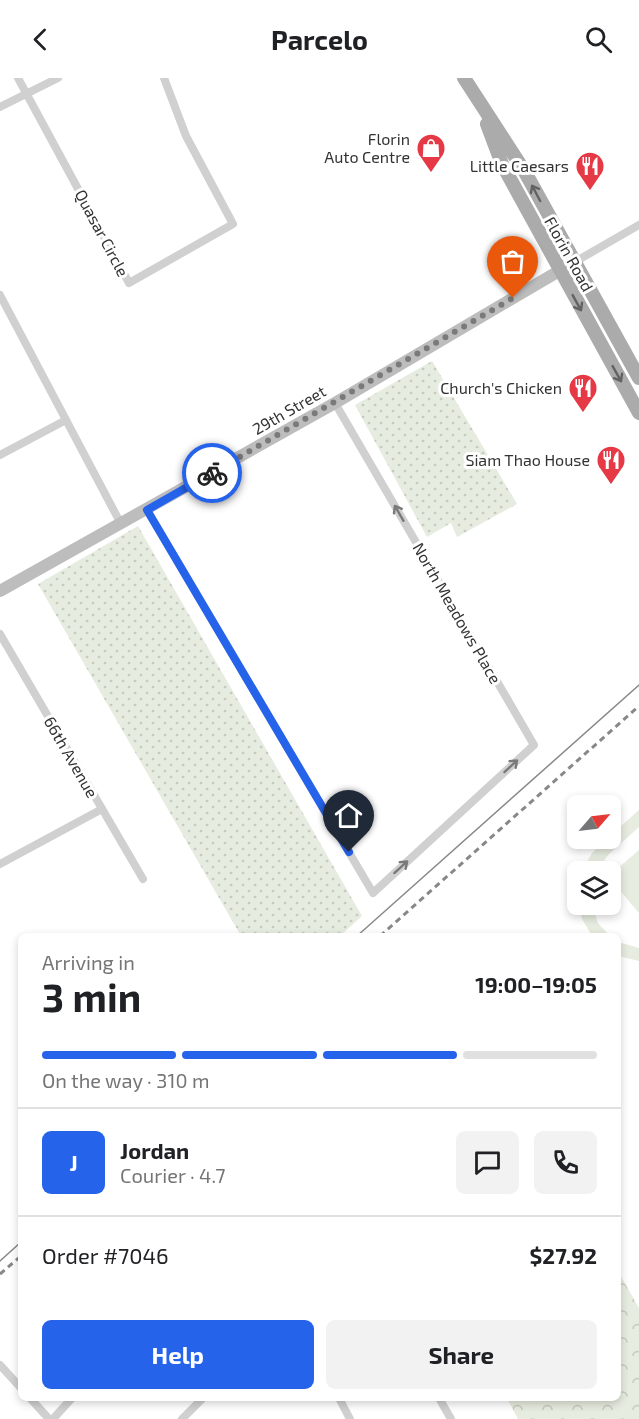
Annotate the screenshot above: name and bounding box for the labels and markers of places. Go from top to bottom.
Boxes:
place label: Florin Auto Centre [324,129,410,166]
shop icon: Florin Auto Centre [415,132,447,174]
restaurant icon: Little Caesars [574,150,606,192]
place label: Little Caesars [470,156,569,175]
pin [487,236,538,298]
restaurant icon: Church's Chicken [567,372,599,414]
place label: Church's Chicken [440,378,562,397]
restaurant icon: Siam Thao House [595,444,627,486]
place label: Siam Thao House [465,450,590,469]
pin [323,790,374,852]

